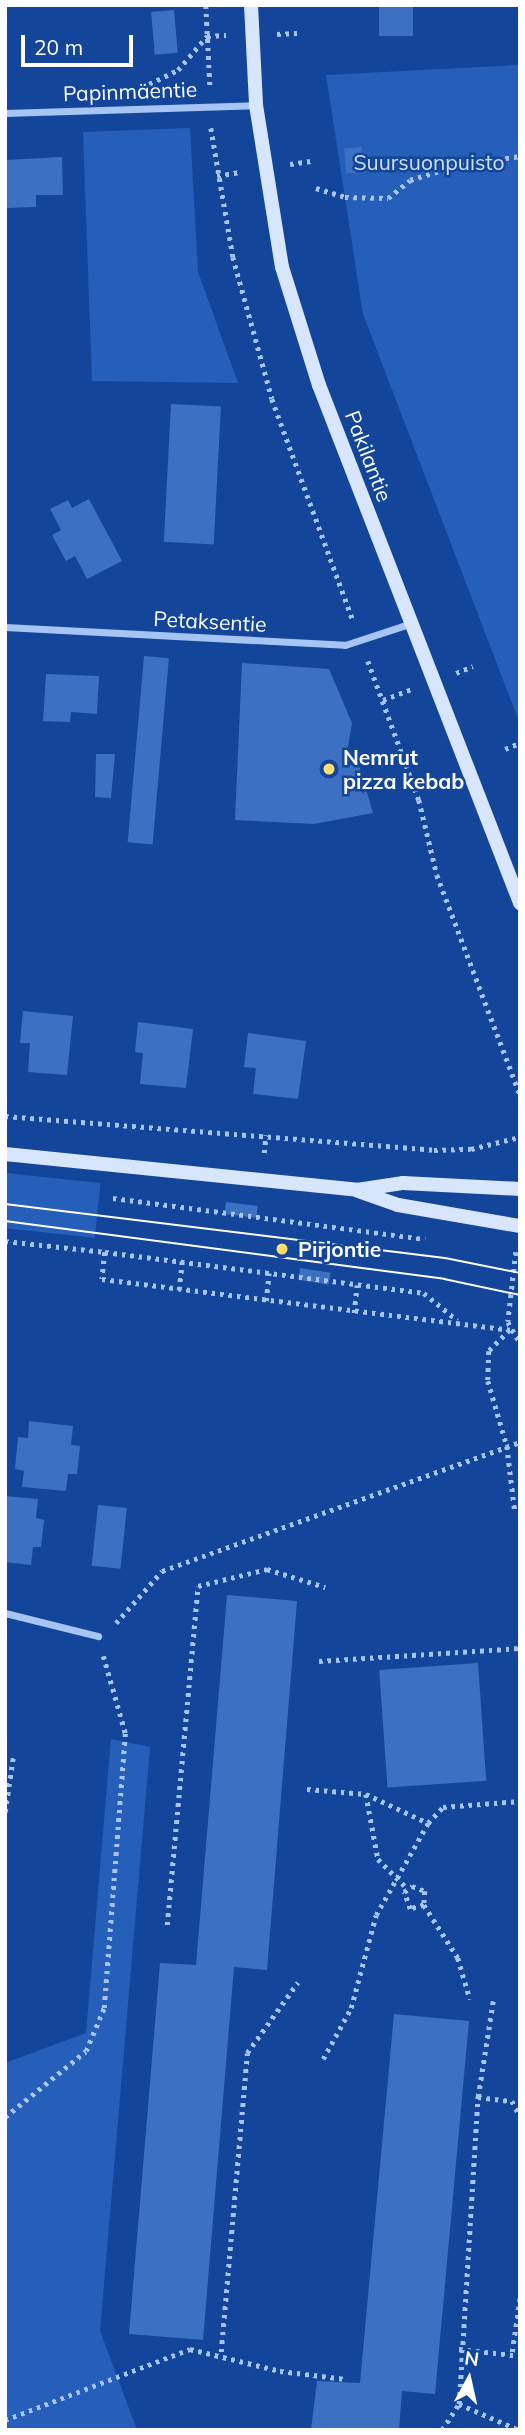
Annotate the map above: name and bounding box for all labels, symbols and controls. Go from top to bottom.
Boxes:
scale bar [24,21,136,65]
text: 20 m [34,34,83,60]
street label: Papinmäentie [62,76,198,106]
park label: Suursuonpuisto [354,149,504,175]
street label: Pakilantie [340,407,398,505]
street label: Petaksentie [153,605,267,637]
place label: Nemrut pizza kebab [343,744,464,794]
marker: Nemrut pizza kebab [321,761,337,777]
place label: Pirjontie [298,1236,381,1262]
marker: Pirjontie [272,1239,292,1259]
north arrow [434,2344,504,2414]
text: N [463,2345,481,2371]

